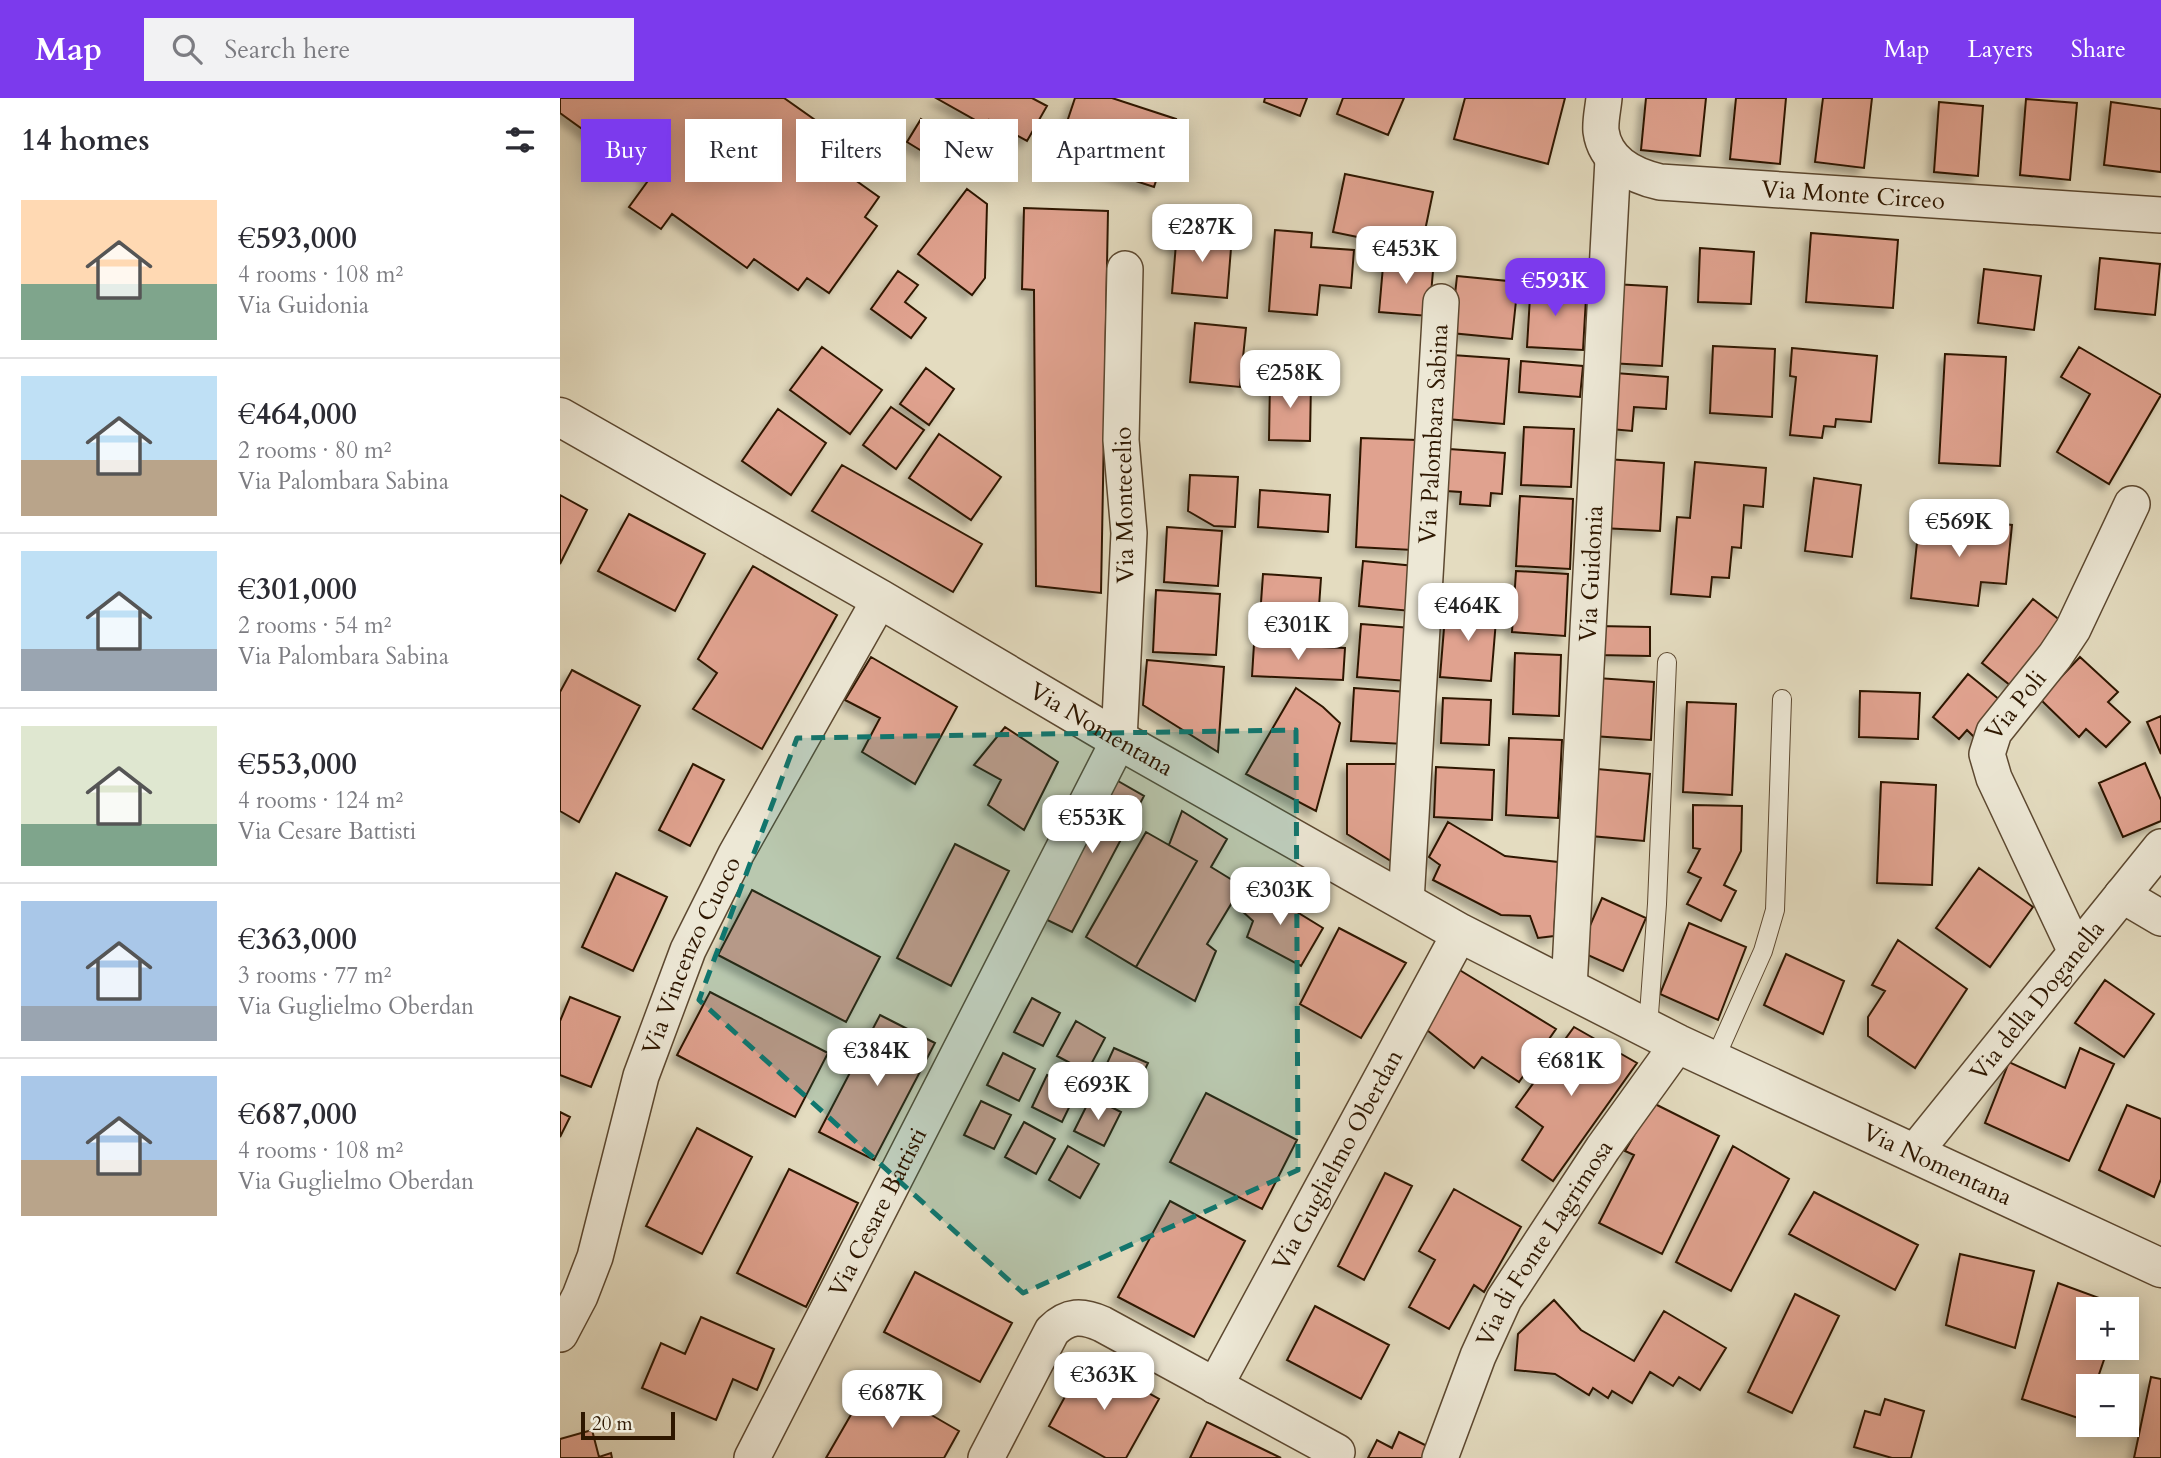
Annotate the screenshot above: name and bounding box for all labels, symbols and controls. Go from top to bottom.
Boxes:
search box [144,18,634,81]
text: Map [35,27,102,72]
icon: search [168,30,206,68]
text: Search here [224,32,350,67]
text: Map [1884,33,1930,66]
text: Layers [1968,33,2033,66]
text: Share [2071,33,2126,66]
chip: Buy [581,119,671,182]
chip: Rent [685,119,782,182]
chip: Filters [796,119,906,182]
chip: New [920,119,1018,182]
chip: Apartment [1032,119,1189,182]
text: 14 homes [21,120,150,161]
icon: filters [501,121,539,159]
street label: Via Monte Circeo [1760,173,1946,218]
pin: €287K [1153,204,1251,264]
text: €287K [1168,211,1236,242]
text: €593,000 [238,218,357,259]
pin: €453K [1357,226,1455,286]
icon: home [77,228,161,312]
text: €453K [1372,233,1440,264]
pin: €593K [1506,258,1604,318]
text: 4 rooms · 108 m² [238,259,403,290]
text: €593K [1521,265,1589,296]
text: Via Guidonia [238,290,369,321]
street label: Via Palombara Sabina [1411,322,1457,545]
pin: €258K [1241,350,1339,410]
text: €258K [1256,357,1324,388]
text: €464,000 [238,394,357,435]
icon: home [77,404,161,488]
street label: Via Montecelio [1107,426,1142,584]
text: 2 rooms · 80 m² [238,435,391,466]
text: Via Palombara Sabina [238,466,449,497]
pin: €569K [1910,500,2008,559]
street label: Via Guidonia [1571,504,1612,643]
text: €569K [1925,506,1993,537]
text: €301,000 [238,569,357,610]
icon: home [77,579,161,663]
pin: €464K [1419,584,1517,643]
text: €464K [1434,590,1502,621]
pin: €301K [1249,602,1347,662]
text: €301K [1264,609,1332,640]
text: 2 rooms · 54 m² [238,610,391,641]
text: Via Palombara Sabina [238,641,449,672]
street label: Via Poli [1978,663,2054,747]
street label: Via Nomentana [1023,675,1180,785]
text: €553,000 [238,744,357,785]
icon: home [77,754,161,838]
text: 4 rooms · 124 m² [238,785,403,816]
pin: €553K [1043,796,1141,855]
text: €553K [1058,802,1126,833]
text: Via Cesare Battisti [238,816,416,847]
street label: Via Vincenzo Cuoco [634,851,749,1060]
pin: €303K [1231,868,1329,927]
text: €303K [1246,874,1314,905]
street label: Via della Doganella [1963,913,2113,1088]
text: €363,000 [238,919,357,960]
icon: home [77,929,161,1013]
text: 3 rooms · 77 m² [238,960,391,991]
text: Via Guglielmo Oberdan [238,991,474,1022]
pin: €384K [828,1028,926,1088]
text: €384K [843,1035,911,1066]
pin: €681K [1522,1038,1620,1098]
street label: Via Guglielmo Oberdan [1265,1044,1411,1276]
text: €681K [1537,1045,1605,1076]
pin: €693K [1049,1062,1147,1122]
text: €693K [1064,1069,1132,1100]
text: €687,000 [238,1094,357,1135]
icon: home [77,1104,161,1188]
street label: Via Nomentana [1857,1116,2018,1214]
street label: Via Cesare Battisti [821,1122,935,1303]
street label: Via di Fonte Lagrimosa [1468,1132,1621,1352]
text: 4 rooms · 108 m² [238,1135,403,1166]
text: Via Guglielmo Oberdan [238,1166,474,1197]
map controls [2076,1297,2139,1437]
button: + [2076,1297,2139,1360]
pin: €363K [1055,1352,1153,1412]
text: €363K [1070,1359,1138,1390]
pin: €687K [843,1370,941,1430]
button: − [2076,1374,2139,1437]
text: €687K [858,1377,926,1408]
scale bar [581,1409,676,1441]
text: 20 m [592,1411,633,1437]

